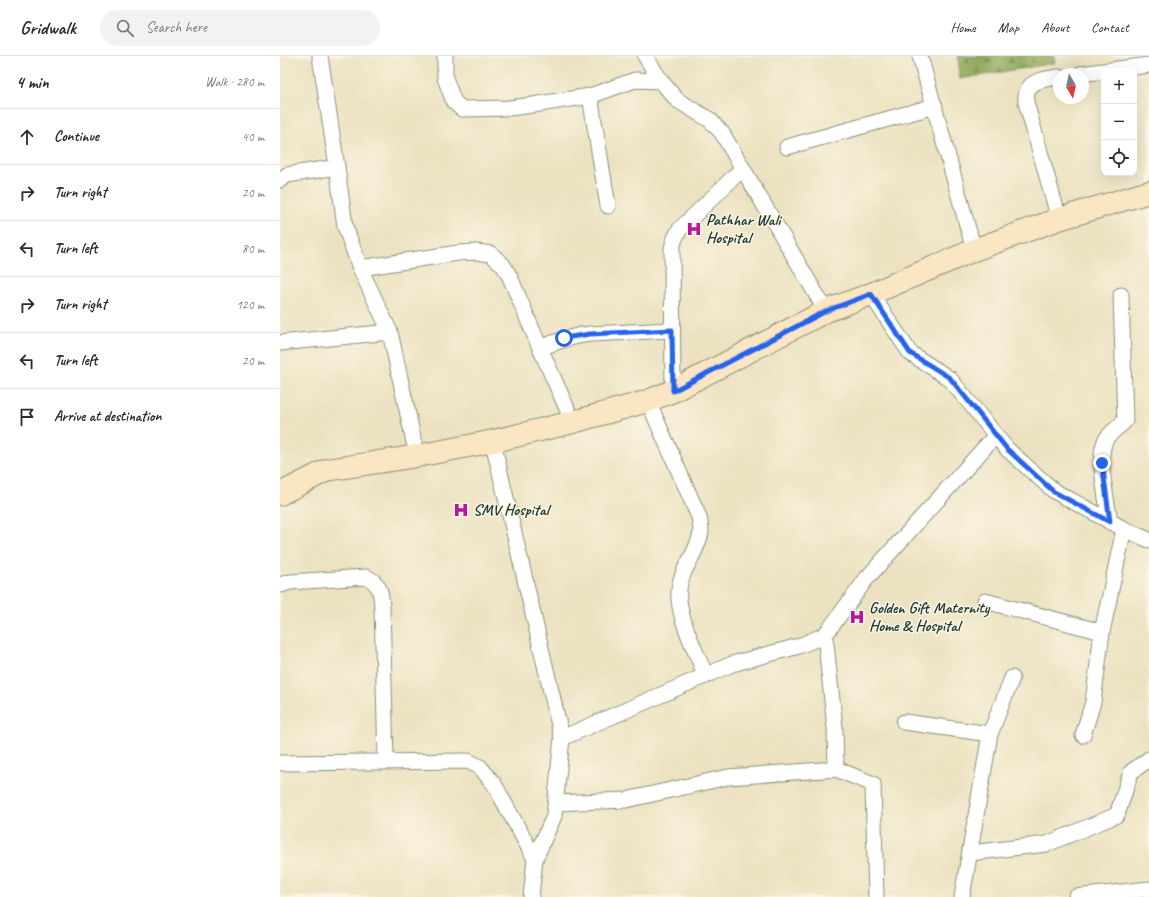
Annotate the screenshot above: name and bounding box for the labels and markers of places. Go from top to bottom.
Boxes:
place label: Pathhar Wali Hospital [706,210,782,248]
hospital icon: Pathhar Wali Hospital [685,220,703,238]
place label: SMV Hospital [473,500,552,520]
hospital icon: SMV Hospital [452,501,470,519]
place label: Golden Gift Maternity Home & Hospital [869,598,991,636]
hospital icon: Golden Gift Maternity Home & Hospital [848,608,866,626]

